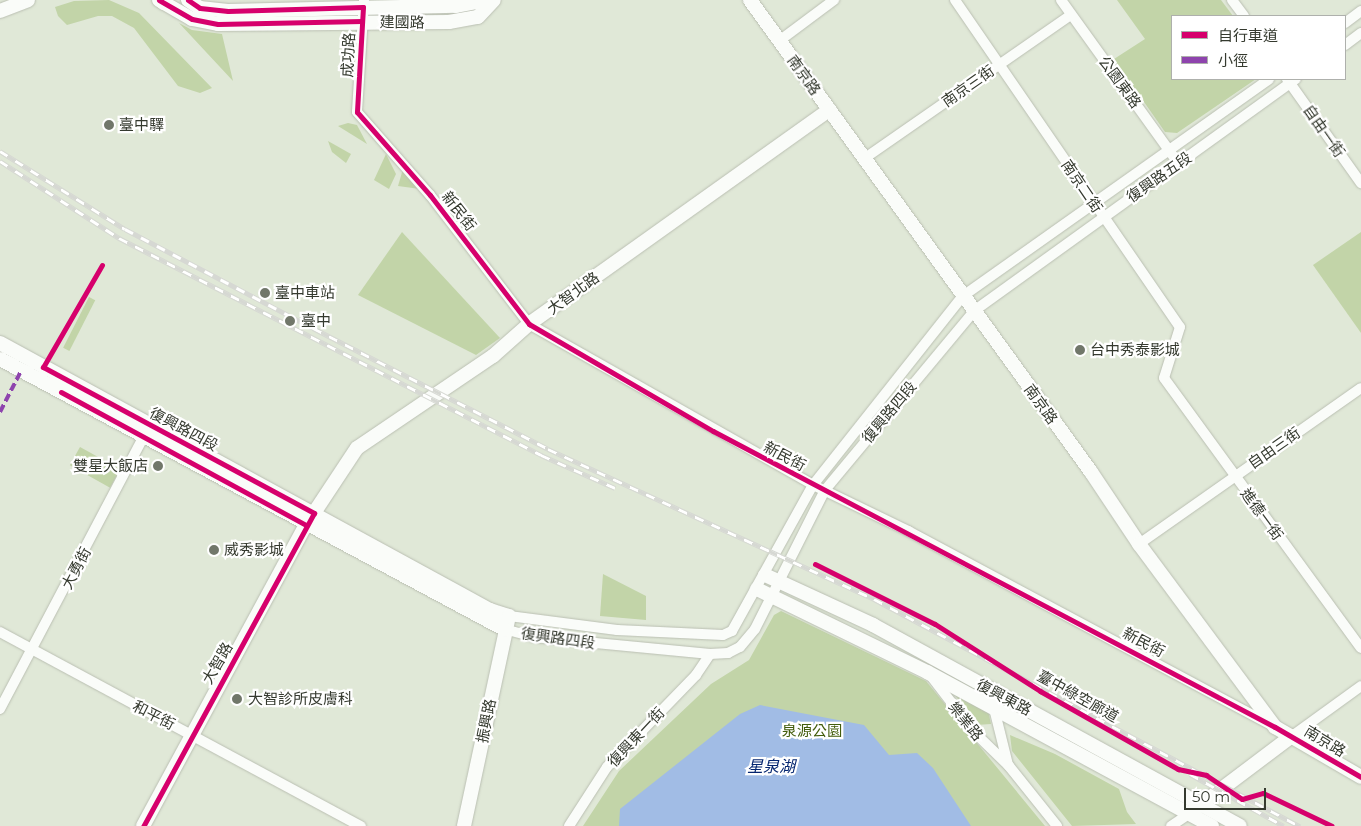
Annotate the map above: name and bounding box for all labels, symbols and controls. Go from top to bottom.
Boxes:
street label: 建國路 [379,13,425,31]
legend [1171,15,1346,80]
text: 自行車道 [1218,26,1278,45]
street label: 成功路 [338,32,358,78]
text: 小徑 [1218,51,1248,70]
street label: 南京路 [783,52,825,98]
street label: 公園東路 [1095,52,1145,112]
street label: 南京三街 [938,61,998,111]
street label: 自由一街 [1299,101,1349,161]
place label: 臺中驛 [119,116,164,134]
marker: 臺中驛 [103,119,115,131]
street label: 復興路五段 [1123,148,1195,206]
street label: 南京二街 [1058,156,1106,216]
street label: 新民街 [438,188,480,234]
street label: 大智北路 [543,268,603,318]
place label: 臺中車站 [275,284,335,302]
marker: 臺中車站 [259,287,271,299]
place label: 臺中 [301,312,331,330]
marker: 臺中 [283,314,297,328]
place label: 台中秀泰影城 [1090,341,1180,359]
marker: 台中秀泰影城 [1074,344,1086,356]
street label: 復興路四段 [858,377,920,447]
street label: 南京路 [1020,381,1062,427]
street label: 復興路四段 [147,403,221,455]
street label: 自由三街 [1244,423,1304,473]
street label: 新民街 [761,437,809,475]
place label: 雙星大飯店 [73,457,148,475]
marker: 雙星大飯店 [152,460,164,472]
street label: 進德一街 [1237,484,1287,544]
place label: 威秀影城 [224,541,284,559]
street label: 大勇街 [57,544,95,592]
marker: 威秀影城 [208,544,220,556]
street label: 新民街 [1120,623,1168,661]
street label: 復興路四段 [520,624,596,652]
street label: 大智路 [198,639,236,687]
street label: 臺中綠空廊道 [1034,666,1122,726]
street label: 復興東路 [973,675,1035,719]
place label: 大智診所皮膚科 [248,690,353,708]
marker: 大智診所皮膚科 [230,692,244,706]
street label: 和平街 [130,697,178,733]
street label: 振興路 [473,697,499,745]
street label: 樂業路 [945,698,987,744]
street label: 復興東一街 [604,703,668,771]
park label: 泉源公園 [782,722,842,740]
street label: 南京路 [1301,722,1349,760]
water label: 星泉湖 [747,757,795,777]
scale bar [1186,778,1268,810]
text: 50 m [1192,787,1230,806]

